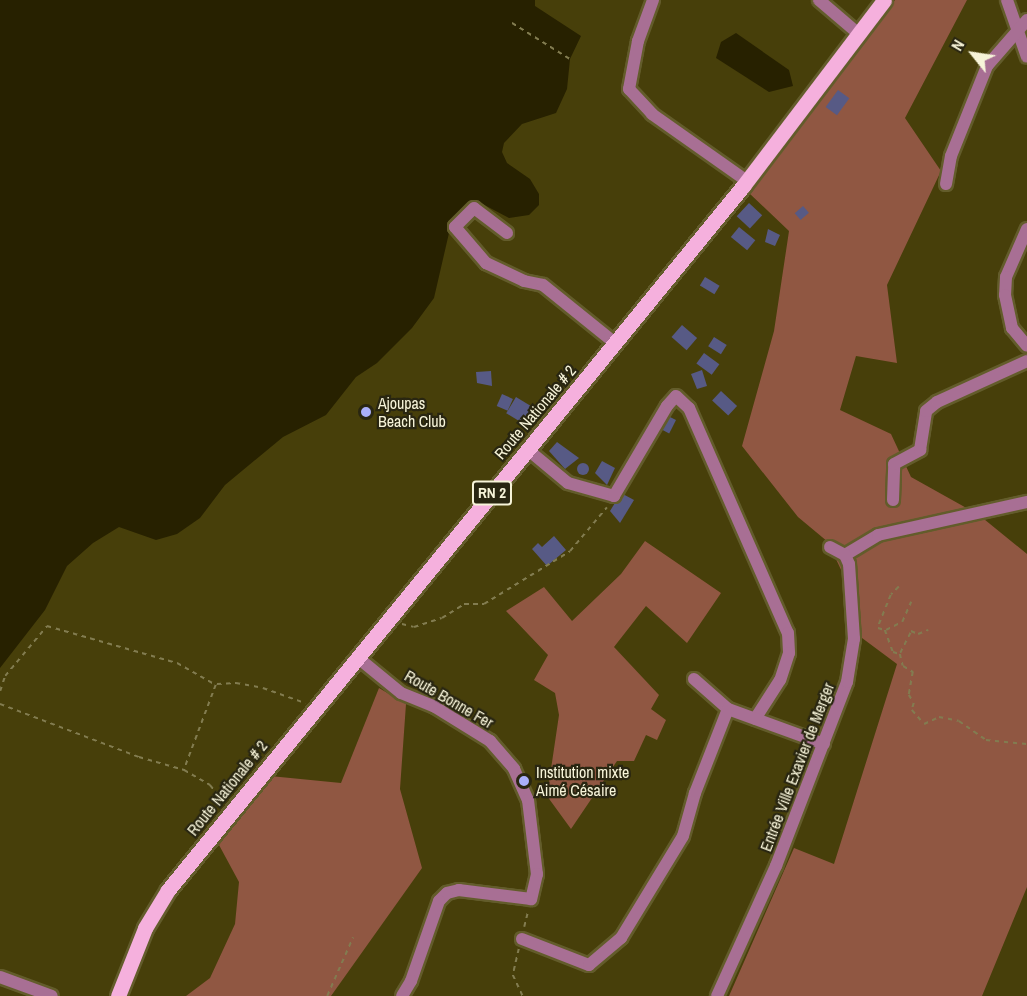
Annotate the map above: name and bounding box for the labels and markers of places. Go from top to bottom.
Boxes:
place label: Ajoupas Beach Club [378,393,446,431]
marker: Ajoupas Beach Club [359,405,373,419]
place label: Institution mixte Aimé Césaire [536,762,629,800]
marker: Institution mixte Aimé Césaire [517,774,531,788]

